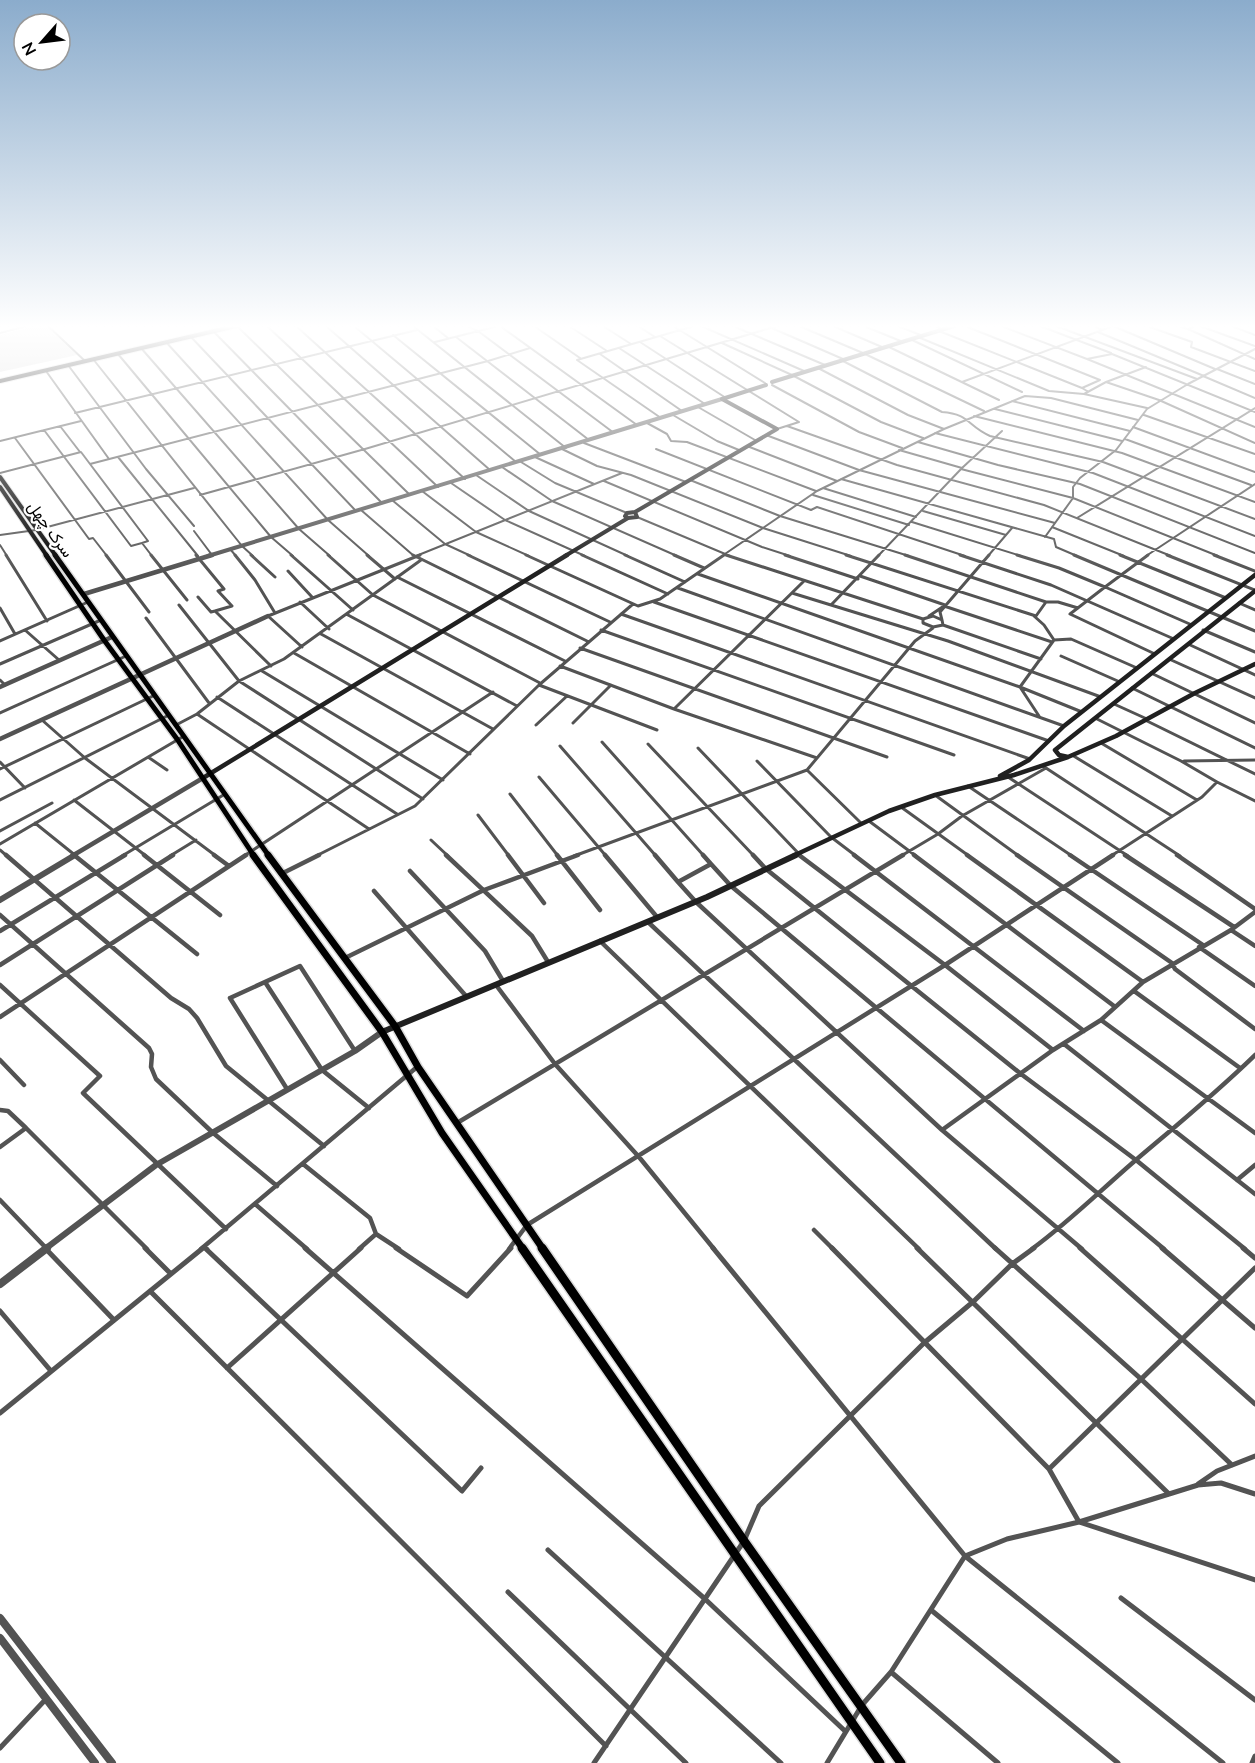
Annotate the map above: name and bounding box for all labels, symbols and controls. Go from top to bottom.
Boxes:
north arrow [12,12,72,72]
text: N [17,38,42,59]
street label: سرک چهل [22,497,78,562]

